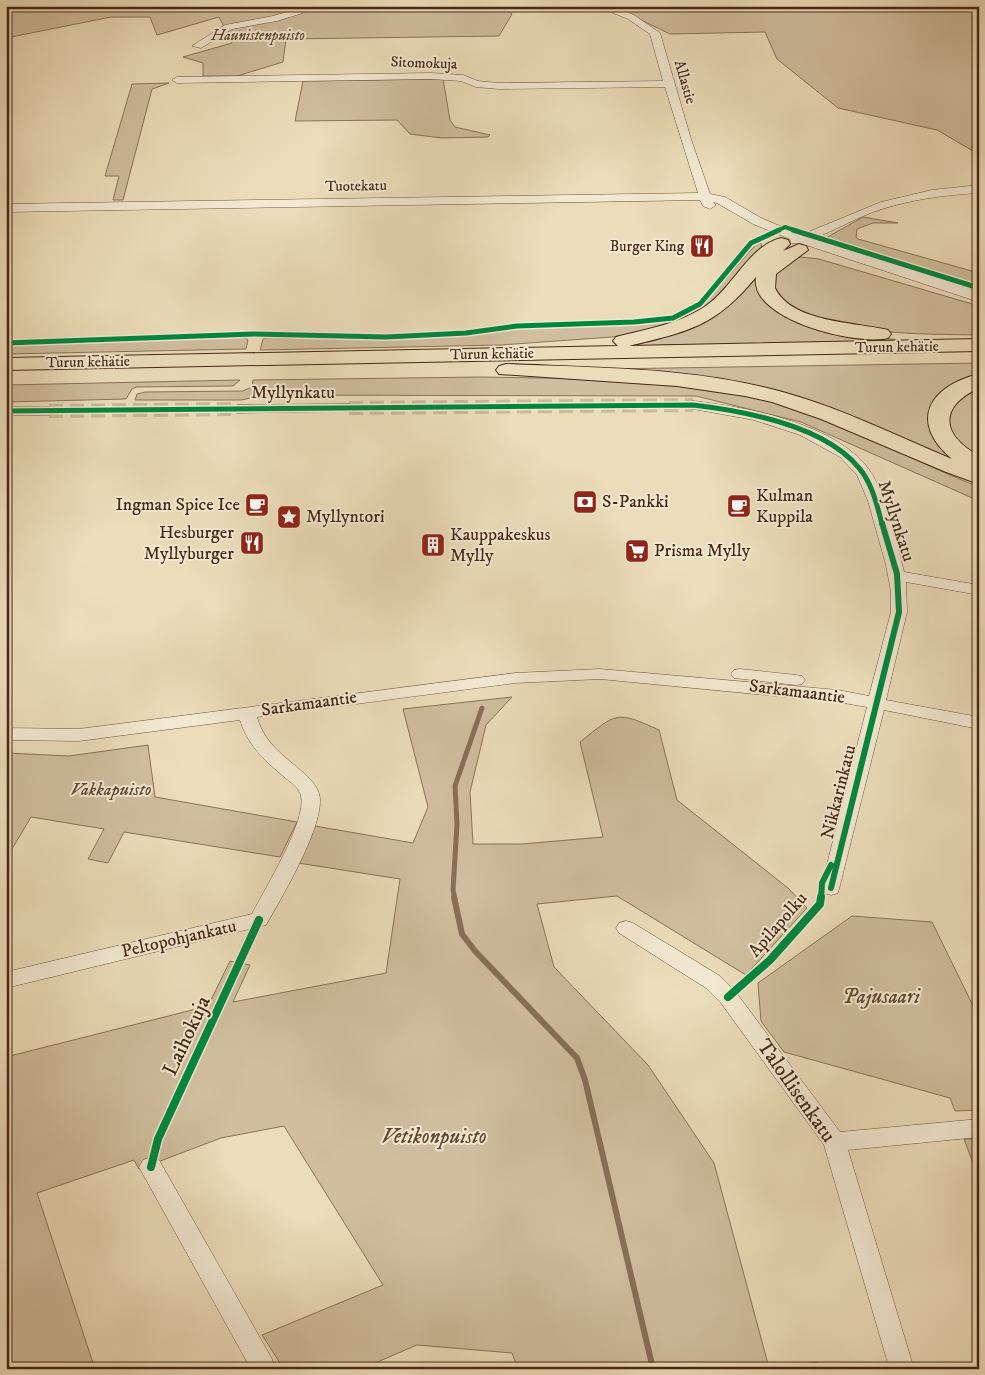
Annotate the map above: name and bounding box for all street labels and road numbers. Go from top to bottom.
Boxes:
street label: Sitomokuja [390,52,458,74]
street label: Allastie [670,58,700,106]
street label: Tuotekatu [325,176,387,196]
street label: Turun kehätie [855,337,939,357]
street label: Turun kehätie [450,344,534,364]
street label: Turun kehätie [46,352,130,372]
street label: Myllynkatu [251,382,335,404]
street label: Myllynkatu [873,478,920,565]
street label: Sarkamaantie [748,675,846,709]
street label: Sarkamaantie [260,686,358,722]
street label: Nikkarinkatu [817,742,861,841]
street label: Apilapolku [744,888,812,962]
street label: Peltopohjankatu [119,915,239,963]
street label: Laihokuja [157,992,217,1080]
street label: Talollisenkatu [751,1034,841,1148]

